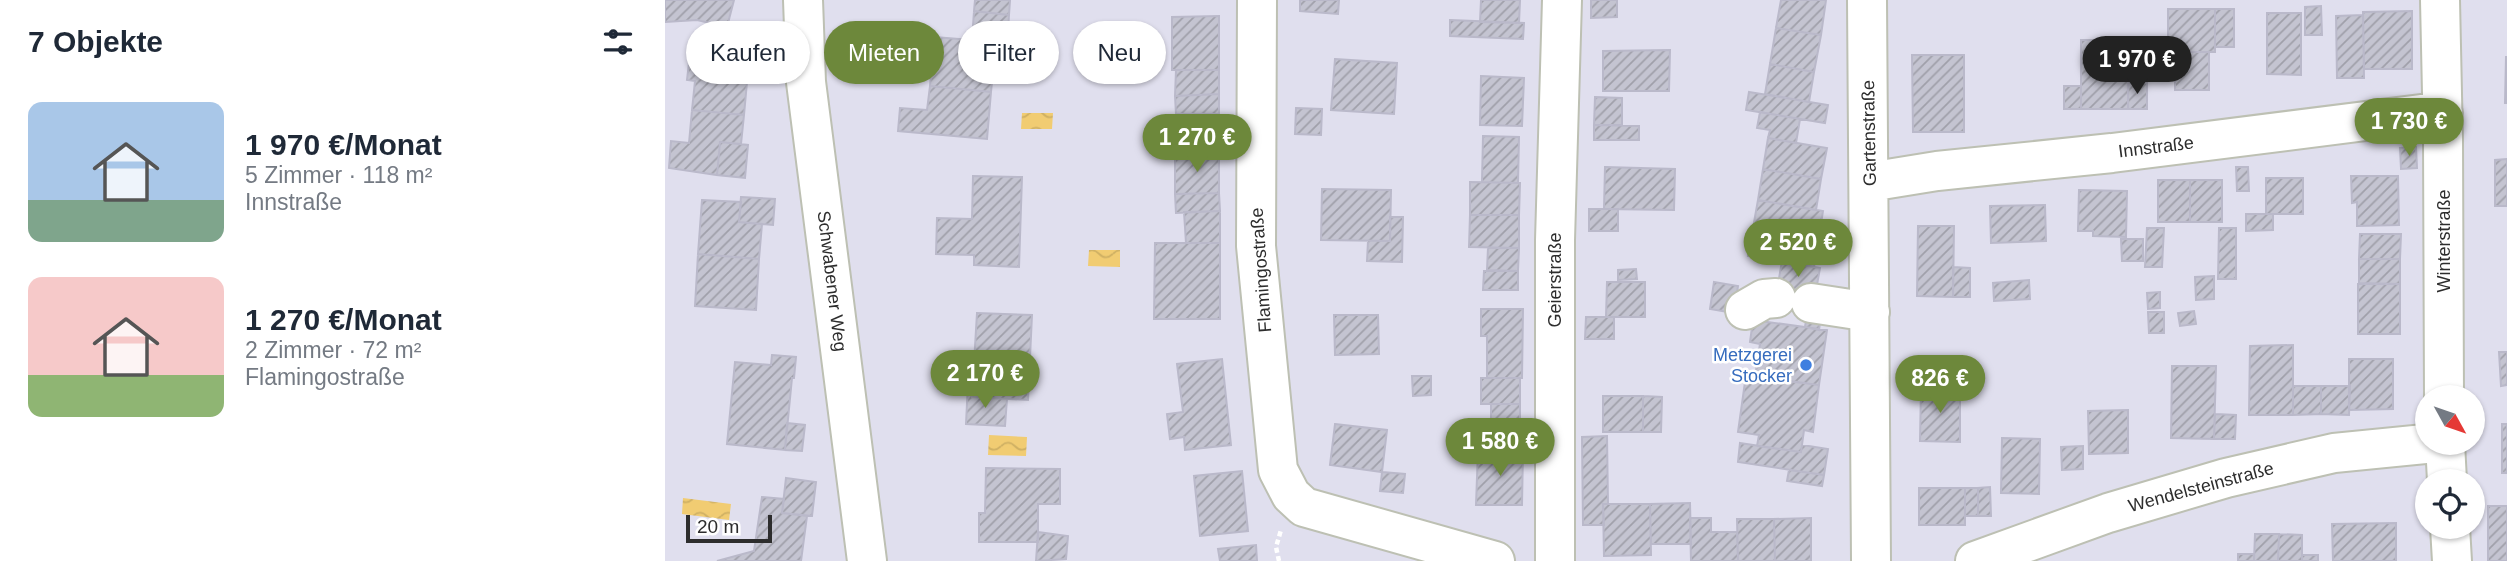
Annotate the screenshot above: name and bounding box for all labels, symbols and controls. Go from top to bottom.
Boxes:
chip: Kaufen [686,21,810,84]
chip: Mieten [824,21,944,84]
chip: Filter [958,21,1059,84]
chip: Neu [1073,21,1166,84]
icon: filters [599,23,637,61]
text: 7 Objekte [28,25,163,58]
pin: 1 970 € [2072,36,2202,96]
text: 1 970 € [2099,46,2175,72]
street label: Gartenstraße [1858,80,1880,186]
pin: 1 730 € [2344,99,2474,158]
text: 1 730 € [2371,108,2447,134]
pin: 1 270 € [1132,114,1262,174]
text: 1 270 € [1159,124,1235,150]
text: 1 970 €/Monat [245,128,442,161]
icon: home [84,130,168,214]
street label: Innstraße [2117,132,2195,162]
text: 5 Zimmer · 118 m² [245,162,432,188]
text: Innstraße [245,189,342,215]
street label: Winterstraße [2434,189,2454,293]
street label: Flamingostraße [1247,207,1275,333]
street label: Schwabener Weg [813,209,851,353]
pin: 2 520 € [1733,219,1863,279]
text: 2 520 € [1760,229,1836,255]
street label: Geierstraße [1545,232,1565,328]
text: 1 270 €/Monat [245,303,442,336]
icon: home [84,305,168,389]
text: 2 Zimmer · 72 m² [245,337,421,363]
place label: Metzgerei Stocker [1713,345,1792,386]
pin: 2 170 € [920,350,1050,410]
pin: 826 € [1891,356,1989,415]
marker: Metzgerei Stocker [1798,357,1814,373]
text: 2 170 € [947,360,1023,386]
text: Flamingostraße [245,364,405,390]
text: 826 € [1911,365,1969,391]
north arrow [2415,385,2485,455]
map controls [2415,385,2485,539]
pin: 1 580 € [1435,419,1565,478]
text: 1 580 € [1462,428,1538,454]
street label: Wendelsteinstraße [2126,458,2276,516]
button: locate [2415,469,2485,539]
scale bar [686,512,772,544]
text: 20 m [697,516,739,537]

